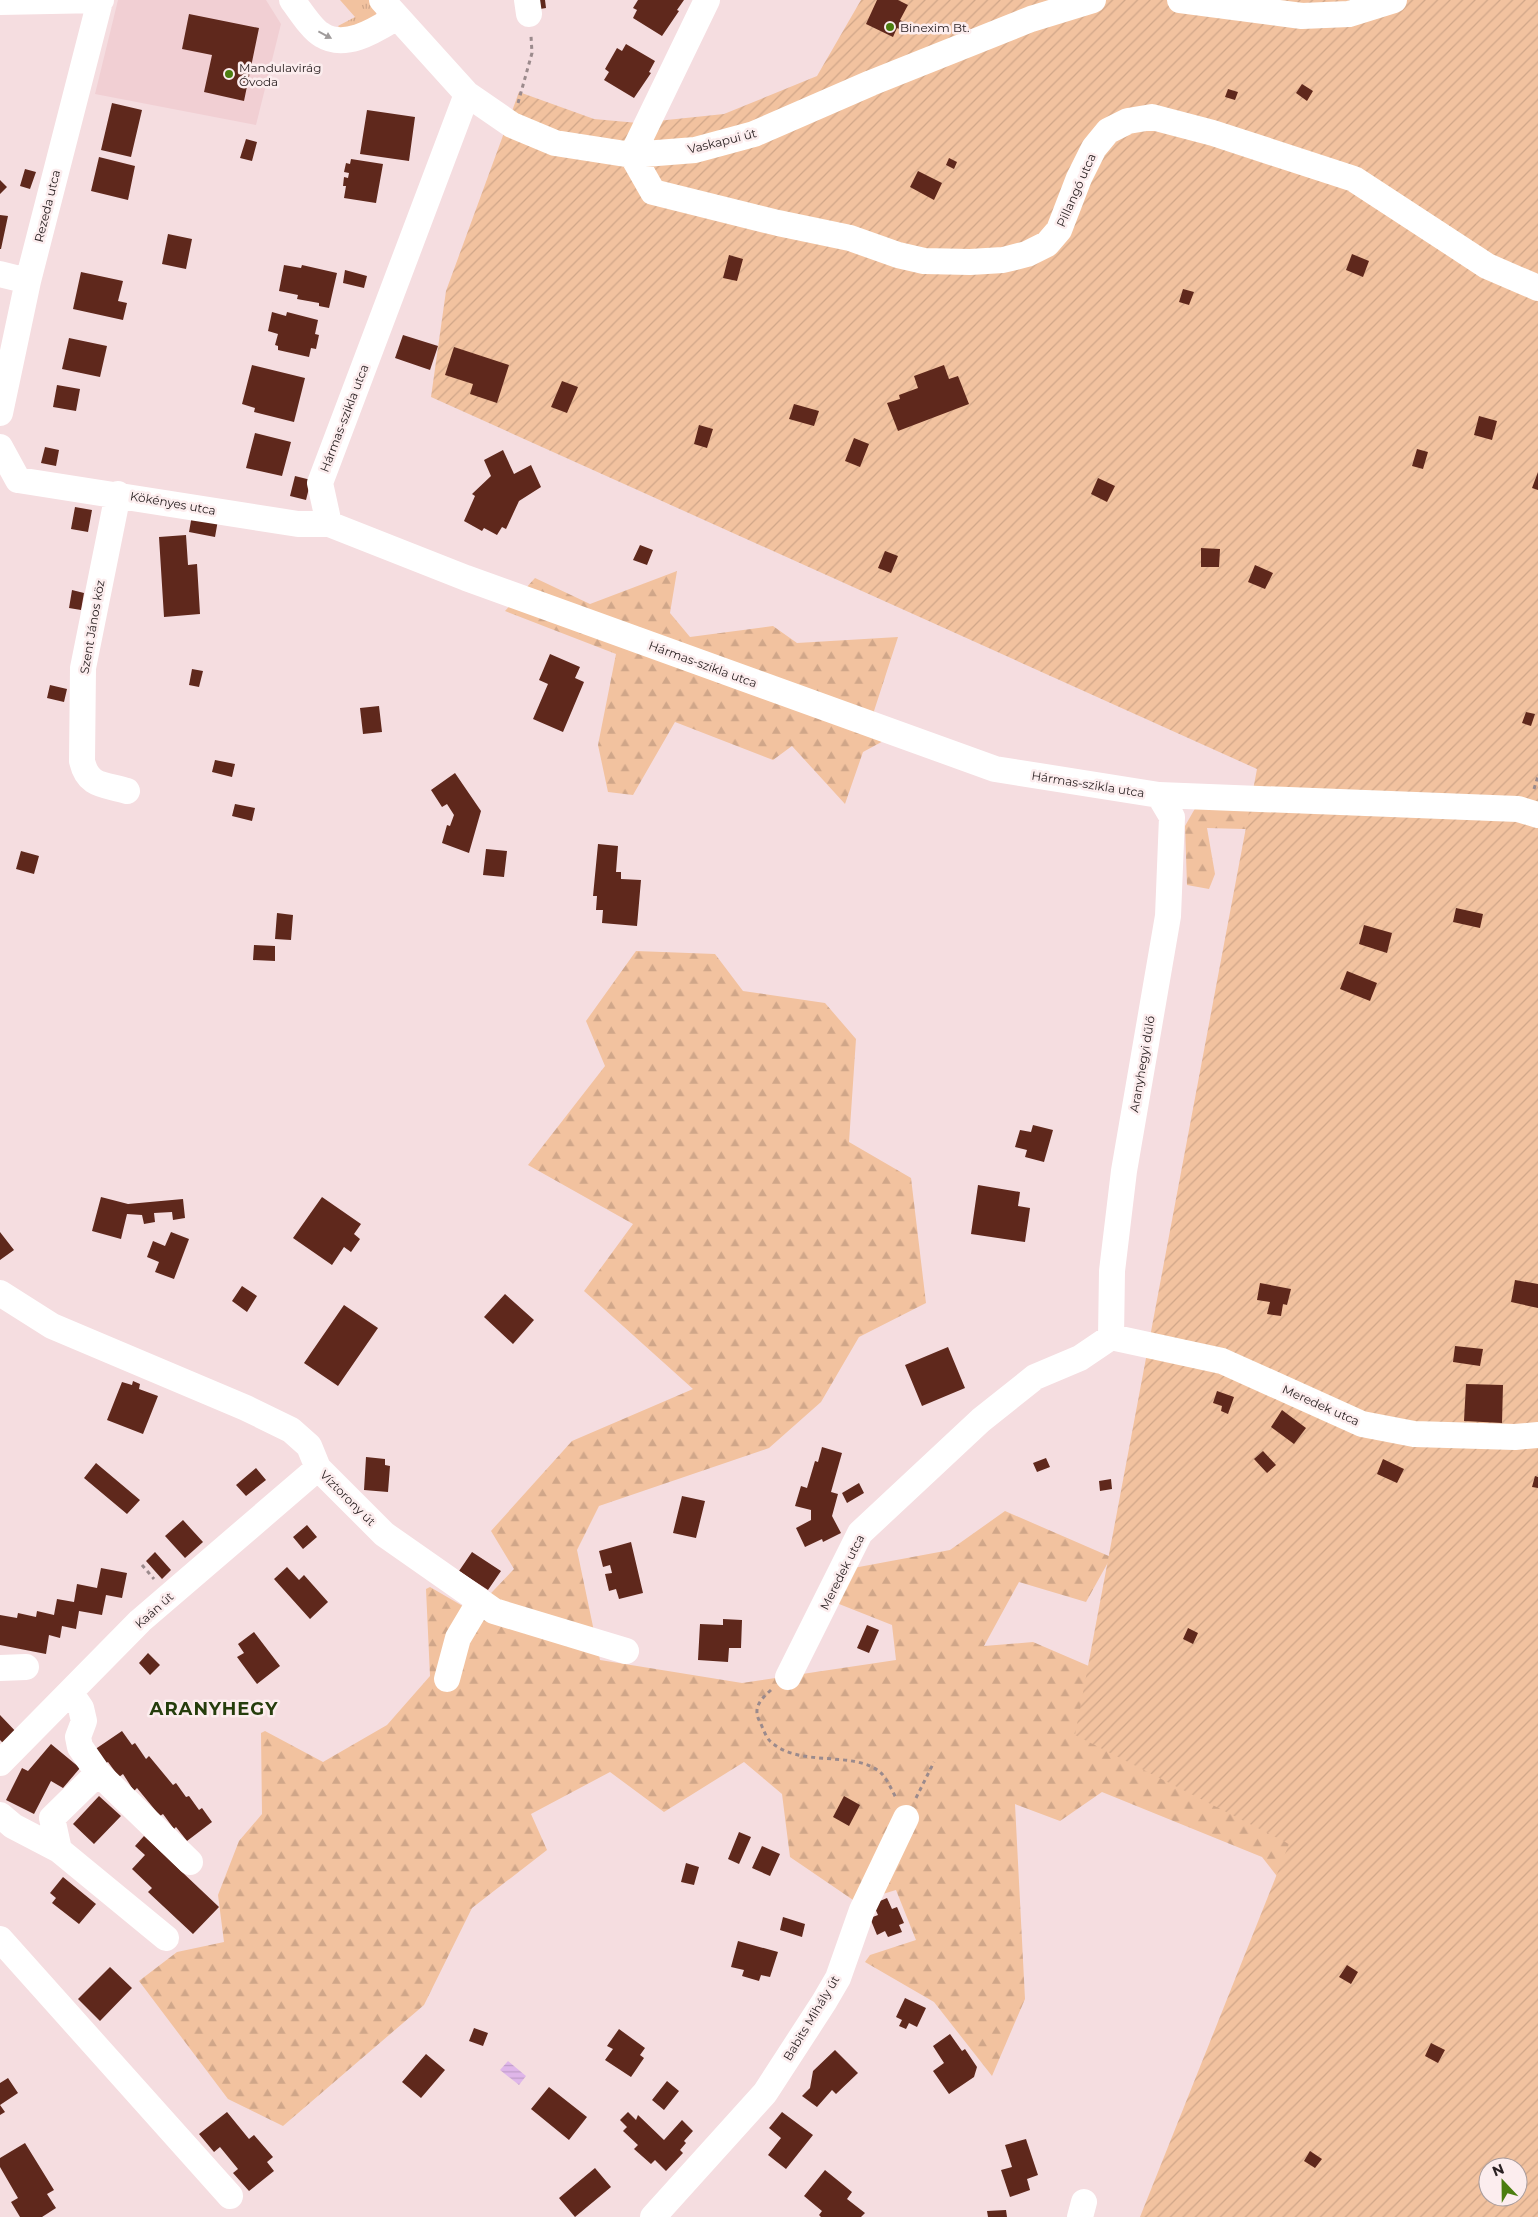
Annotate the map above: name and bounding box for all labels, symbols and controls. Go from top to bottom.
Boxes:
place label: Binexim Bt. [900,20,970,35]
marker: Binexim Bt. [884,21,896,33]
one-way arrow [317,31,332,39]
place label: Mandulavirág Óvoda [239,60,321,89]
marker: Mandulavirág Óvoda [223,68,235,80]
street label: Vaskapui út [686,125,758,157]
street label: Pillangó utca [1053,151,1099,229]
street label: Rezeda utca [31,168,63,244]
street label: Hármas-szikla utca [317,362,371,474]
street label: Kökényes utca [129,488,217,518]
street label: Szent János köz [76,579,108,675]
street label: Hármas-szikla utca [647,637,759,691]
street label: Hármas-szikla utca [1030,768,1146,800]
street label: Aranyhegyi dűlő [1126,1015,1158,1113]
street label: Meredek utca [1280,1381,1362,1429]
street label: Víztorony út [317,1467,379,1529]
street label: Meredek utca [817,1532,867,1612]
street label: Kaán út [132,1589,176,1631]
district label: ARANYHEGY [149,1698,278,1720]
street label: Babits Mihály út [780,1972,842,2063]
north arrow [1478,2157,1528,2207]
text: N [1490,2159,1507,2180]

